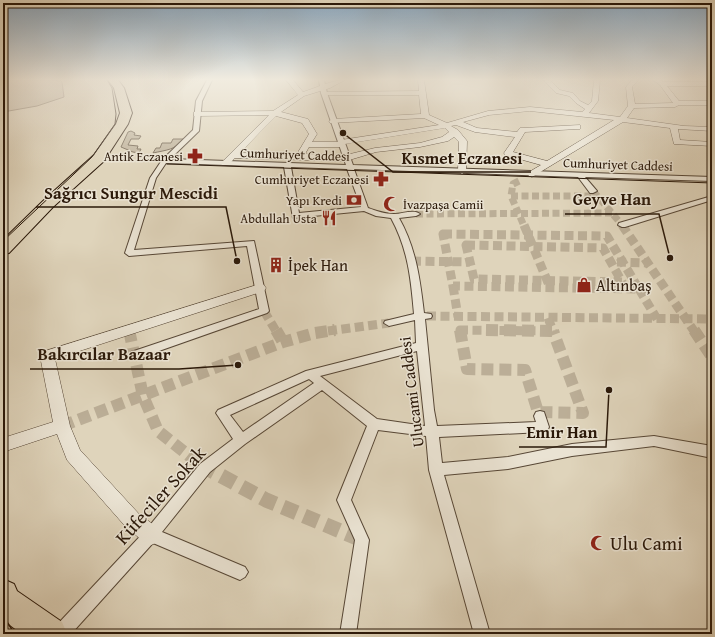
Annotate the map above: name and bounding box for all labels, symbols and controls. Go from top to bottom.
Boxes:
street label: Cumhuriyet Caddesi [240,143,351,166]
callout: Kısmet Eczanesi [393,143,531,172]
text: Kısmet Eczanesi [401,145,523,170]
place label: Antik Eczanesi [104,147,183,166]
pharmacy icon: Antik Eczanesi [186,147,204,165]
street label: Cumhuriyet Caddesi [563,153,674,176]
place label: Cumhuriyet Eczanesi [255,170,369,189]
pharmacy icon: Cumhuriyet Eczanesi [372,170,390,188]
callout: Sağrıcı Sungur Mescidi [36,178,226,207]
text: Sağrıcı Sungur Mescidi [44,180,218,205]
callout: Geyve Han [565,185,659,214]
text: Geyve Han [573,186,651,211]
place label: Yapı Kredi [286,191,342,210]
bank icon: Yapı Kredi [345,191,363,209]
mosque icon: İvazpaşa Camii [382,195,400,213]
place label: İvazpaşa Camii [403,195,484,214]
place label: Abdullah Usta [240,209,318,228]
restaurant icon: Abdullah Usta [320,209,338,227]
place label: İpek Han [288,253,348,277]
building icon: İpek Han [267,256,285,274]
place label: Altınbaş [596,273,652,297]
shop icon: Altınbaş [575,276,593,294]
street label: Ulucami Caddesi [392,335,430,449]
callout: Bakırcılar Bazaar [30,340,179,369]
text: Bakırcılar Bazaar [38,341,171,366]
callout: Emir Han [519,418,606,447]
text: Emir Han [526,419,598,444]
street label: Küfeciler Sokak [108,439,212,550]
place label: Ulu Cami [610,529,682,557]
mosque icon: Ulu Cami [589,534,607,552]

